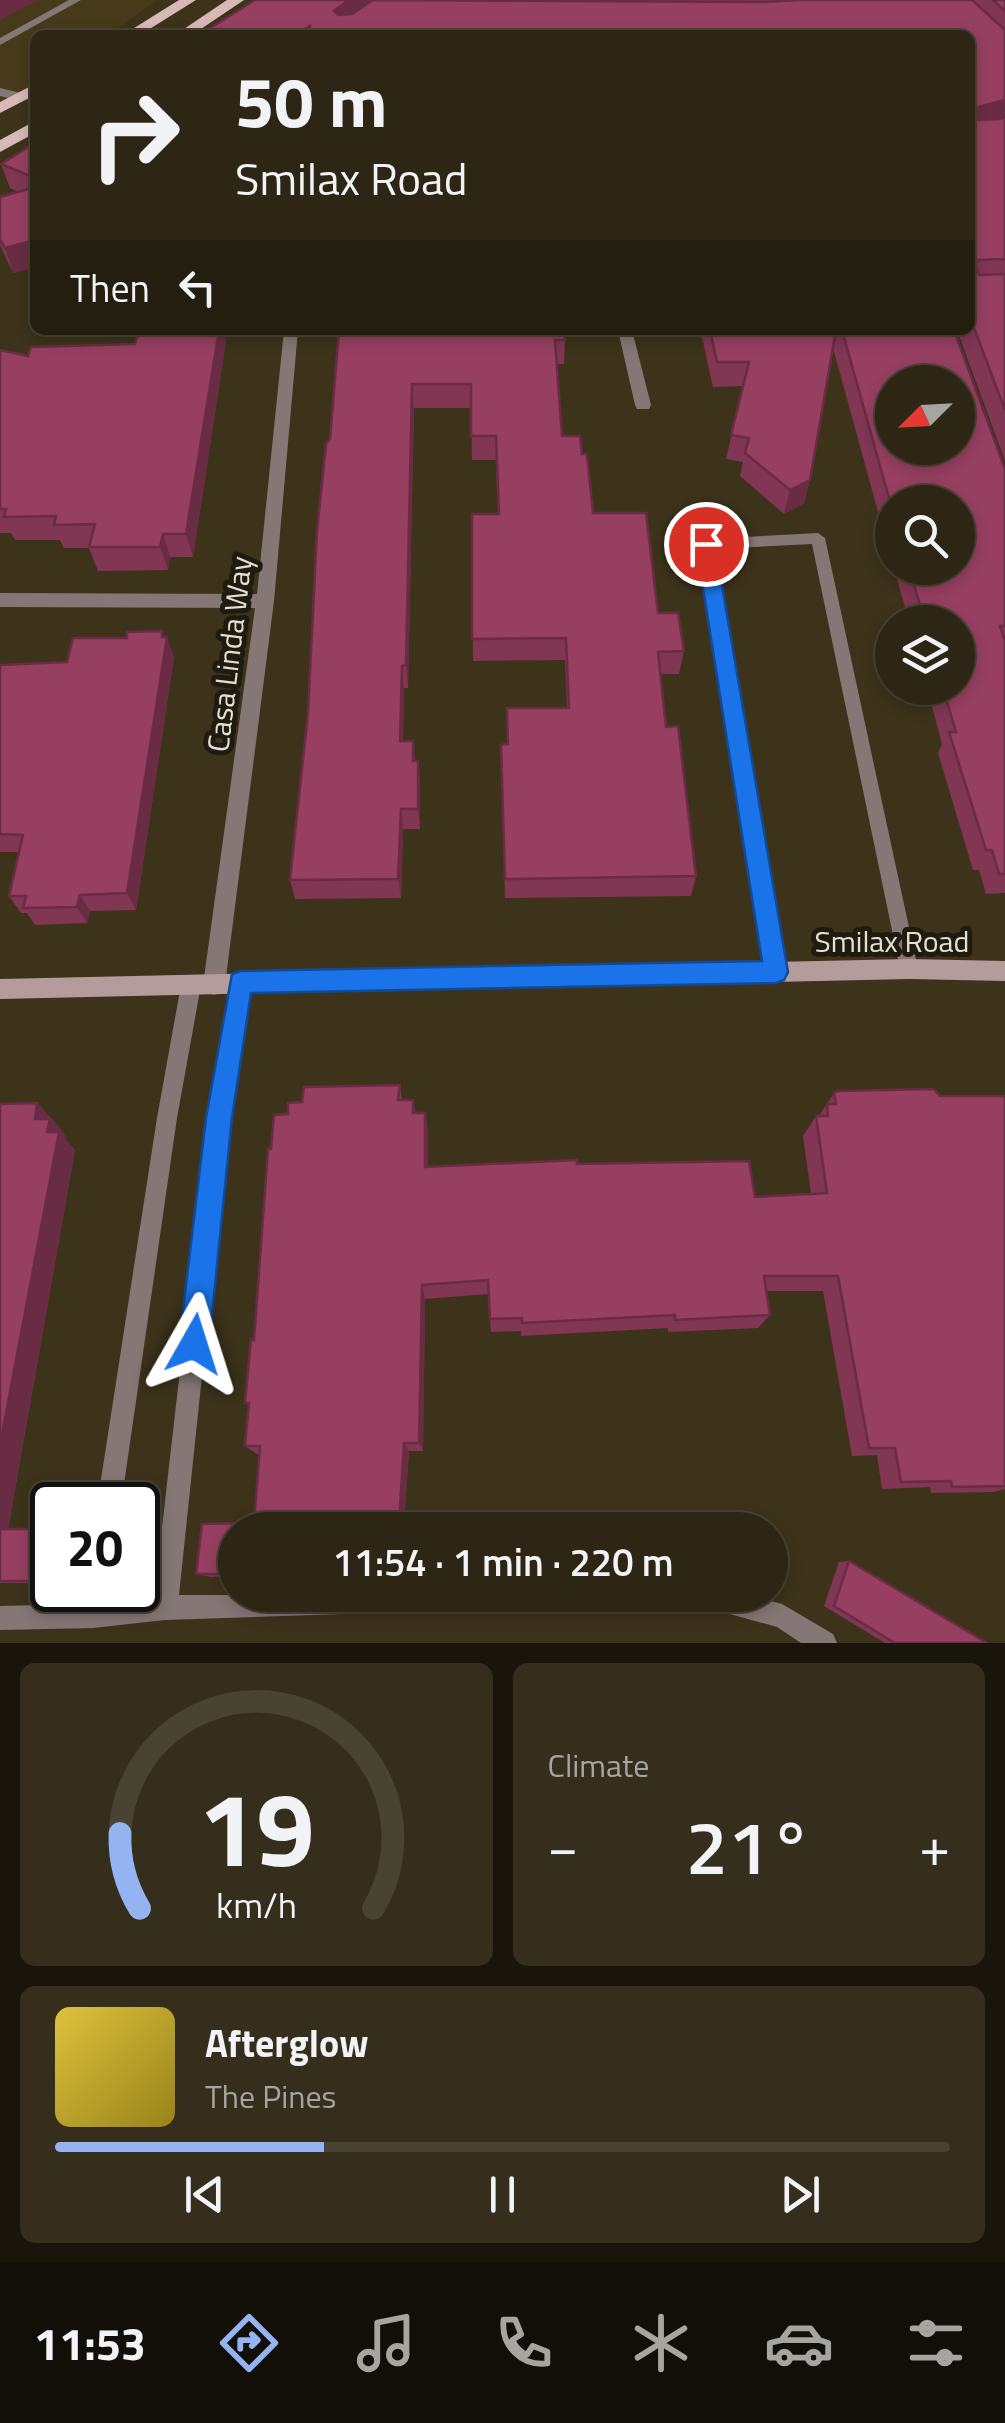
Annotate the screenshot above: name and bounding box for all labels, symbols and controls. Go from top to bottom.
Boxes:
text: 50 m [235,48,388,154]
icon: right [70,70,200,200]
text: Smilax Road [235,144,467,212]
text: Then [70,259,150,317]
icon: left [170,260,225,315]
north arrow [875,365,975,465]
map controls [875,365,975,705]
button: search [875,485,975,585]
pin [664,502,749,587]
icon: arrive [679,517,734,572]
street label: Casa Linda Way [194,553,264,755]
button: layers [875,605,975,705]
street label: Smilax Road [815,918,969,964]
position arrow [142,1292,246,1396]
speed limit sign: 20 [30,1482,160,1612]
text: 11:54 · 1 min · 220 m [332,1533,674,1591]
text: Climate [548,1741,649,1789]
text: 19 [198,1748,314,1906]
text: 21° [686,1789,812,1903]
text: − [548,1804,578,1887]
text: + [919,1804,950,1887]
text: km/h [216,1877,297,1932]
text: Afterglow [205,2014,369,2072]
text: The Pines [205,2072,336,2120]
icon: previous [177,2167,232,2222]
icon: pause [475,2167,530,2222]
icon: next [773,2167,828,2222]
icon: directions [214,2308,284,2378]
icon: music [351,2308,421,2378]
icon: phone [489,2308,559,2378]
icon: climate [626,2308,696,2378]
icon: car [764,2308,834,2378]
icon: filters [901,2308,971,2378]
text: 11:53 [34,2309,146,2377]

